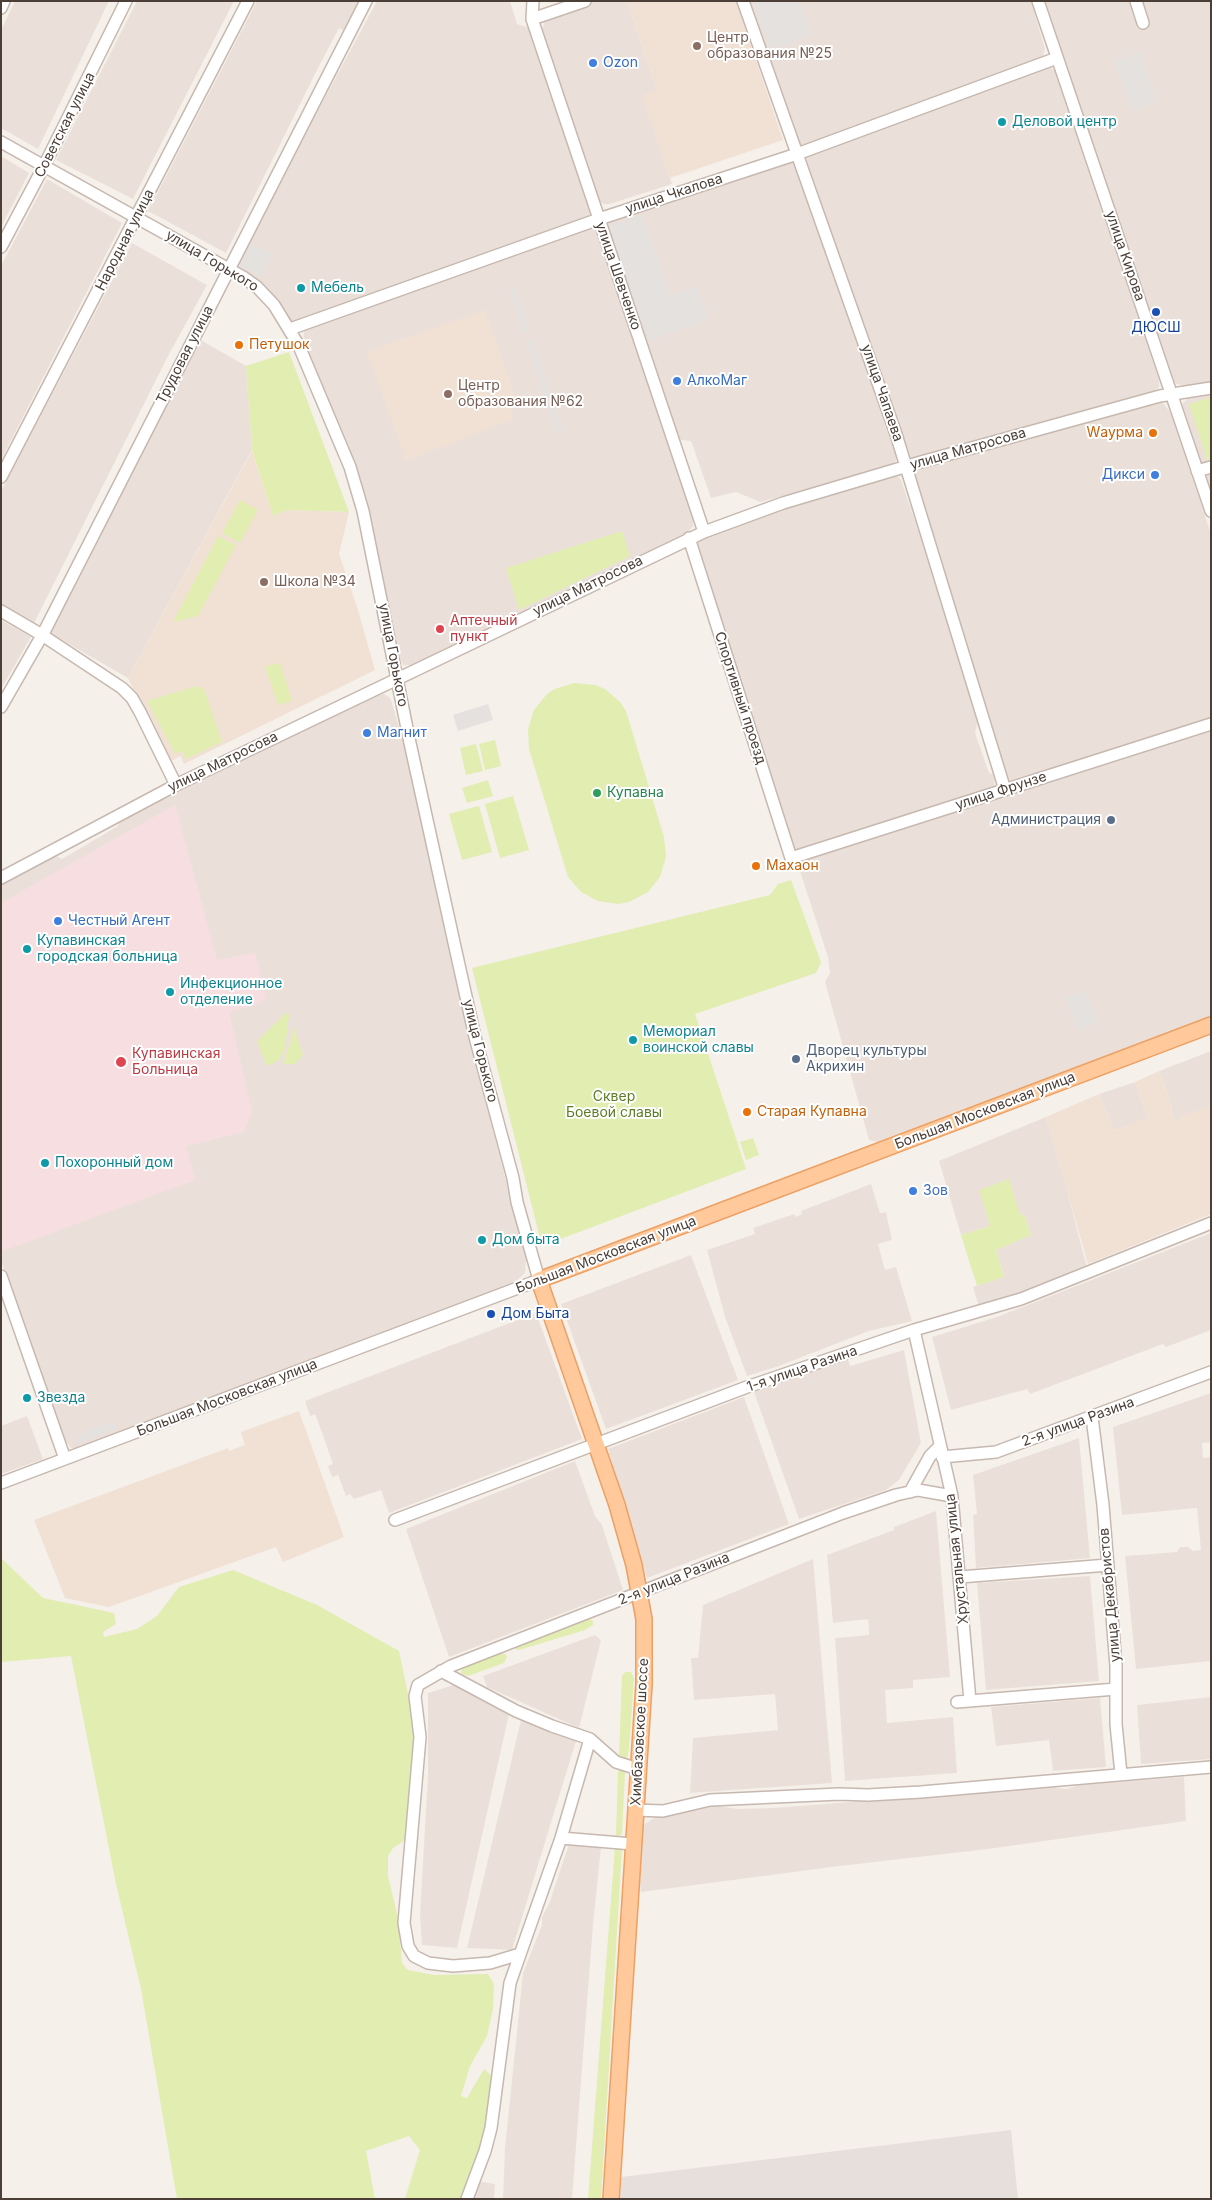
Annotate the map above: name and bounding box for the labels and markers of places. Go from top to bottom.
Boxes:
place label: Центр образования №25 [707,30,832,62]
marker: Центр образования №25 [691,40,703,52]
place label: Ozon [603,55,638,71]
marker: Ozon [587,57,599,69]
place label: Деловой центр [1012,114,1117,130]
marker: Деловой центр [996,116,1008,128]
place label: Мебель [311,280,364,296]
marker: Мебель [295,282,307,294]
marker: ДЮСШ [1150,306,1162,318]
place label: ДЮСШ [1131,320,1181,336]
place label: Петушок [249,337,310,353]
marker: Петушок [233,339,245,351]
place label: АлкоМаг [687,373,747,389]
marker: АлкоМаг [671,375,683,387]
place label: Центр образования №62 [458,378,583,411]
marker: Центр образования №62 [442,388,454,400]
place label: Wаурма [1086,425,1143,441]
marker: Wаурма [1147,427,1159,439]
place label: Дикси [1102,467,1145,483]
marker: Дикси [1149,469,1161,481]
place label: Школа №34 [274,574,356,590]
marker: Школа №34 [258,576,270,588]
place label: Аптечный пункт [450,613,517,646]
marker: Аптечный пункт [434,623,446,635]
place label: Магнит [377,725,427,741]
marker: Магнит [361,727,373,739]
place label: Купавна [607,785,664,801]
marker: Купавна [591,787,603,799]
place label: Администрация [991,812,1101,828]
marker: Администрация [1105,814,1117,826]
place label: Махаон [766,858,819,874]
marker: Махаон [750,860,762,872]
place label: Честный Агент [68,913,170,929]
marker: Честный Агент [52,915,64,927]
place label: Купавинская городская больница [37,933,178,966]
marker: Купавинская городская больница [21,943,33,955]
place label: Инфекционное отделение [180,976,282,1009]
marker: Инфекционное отделение [164,986,176,998]
place label: Мемориал воинской славы [643,1024,754,1056]
marker: Мемориал воинской славы [627,1034,639,1046]
place label: Дворец культуры Акрихин [806,1043,927,1076]
place label: Купавинская Больница [132,1046,220,1078]
marker: Дворец культуры Акрихин [790,1053,802,1065]
marker: Купавинская Больница [114,1055,128,1069]
place label: Старая Купавна [757,1104,867,1120]
marker: Старая Купавна [741,1106,753,1118]
place label: Похоронный дом [55,1155,173,1171]
marker: Похоронный дом [39,1157,51,1169]
place label: Зов [923,1183,948,1199]
marker: Зов [907,1185,919,1197]
place label: Дом быта [492,1232,560,1248]
marker: Дом быта [476,1234,488,1246]
place label: Дом Быта [501,1306,569,1322]
marker: Дом Быта [485,1308,497,1320]
place label: Звезда [37,1390,85,1406]
marker: Звезда [21,1392,33,1404]

